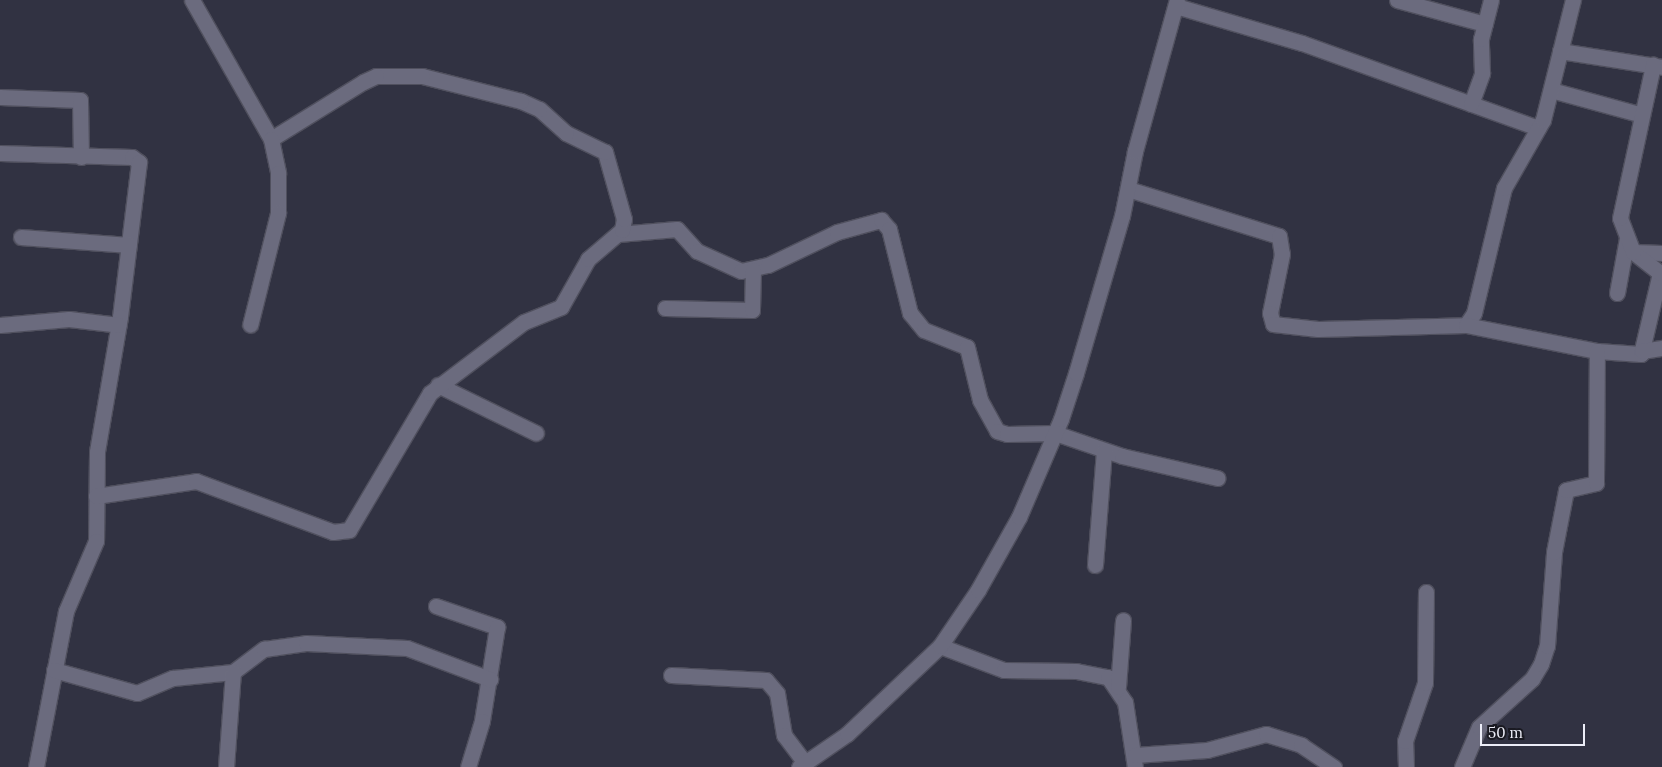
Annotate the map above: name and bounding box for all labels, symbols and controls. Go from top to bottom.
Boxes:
scale bar [1482,714,1587,746]
text: 50 m [1488,723,1523,742]

